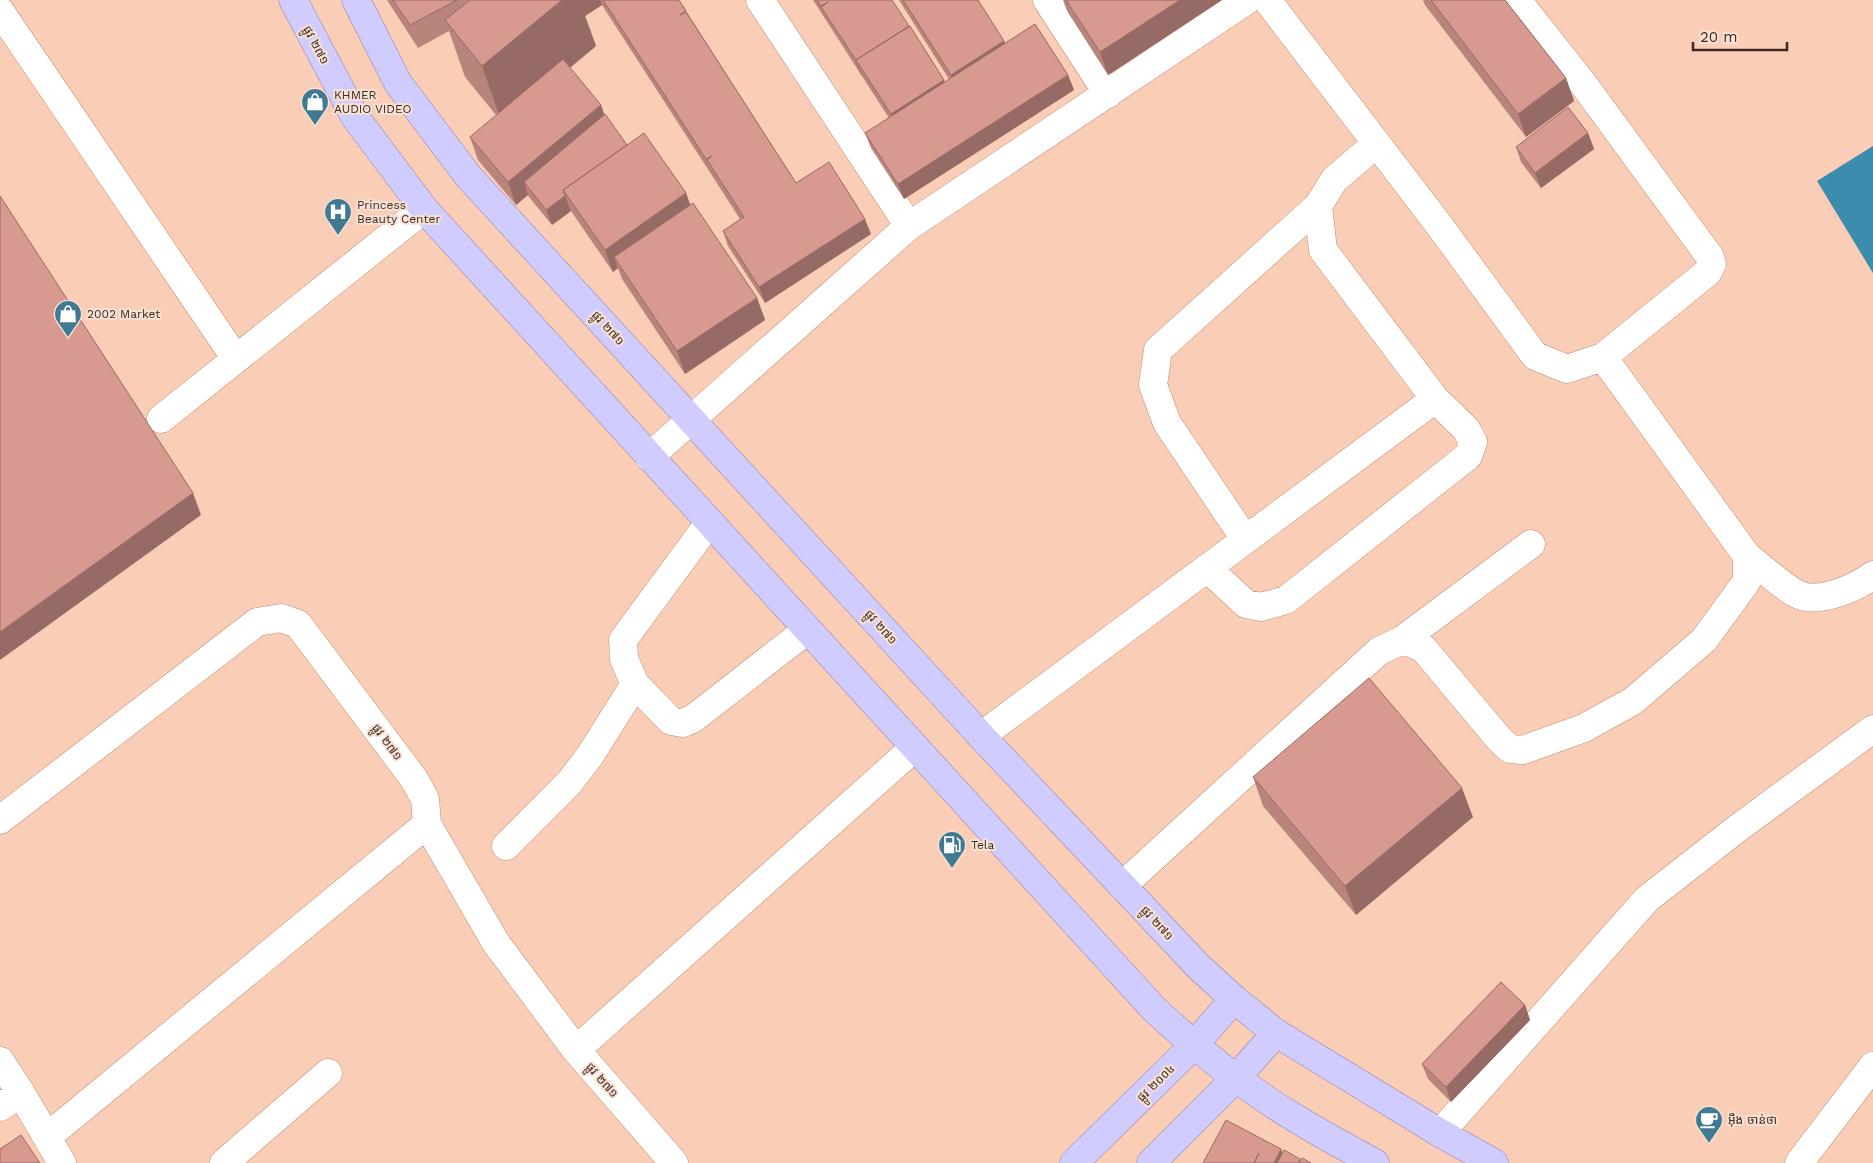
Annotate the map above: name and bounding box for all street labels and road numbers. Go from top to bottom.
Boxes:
street label: ផ្លូវ ២៧១ [297,23,332,68]
street label: ផ្លូវ ២៧១ [586,308,627,350]
street label: ផ្លូវ ២៧១ [859,607,900,650]
street label: ផ្លូវ ២៧១ [366,721,405,765]
street label: ផ្លូវ ២៧១ [1135,903,1176,945]
street label: ផ្លូវ ២៧១ [580,1060,621,1103]
street label: ផ្លូវ ២០០៤ [1134,1061,1180,1107]

